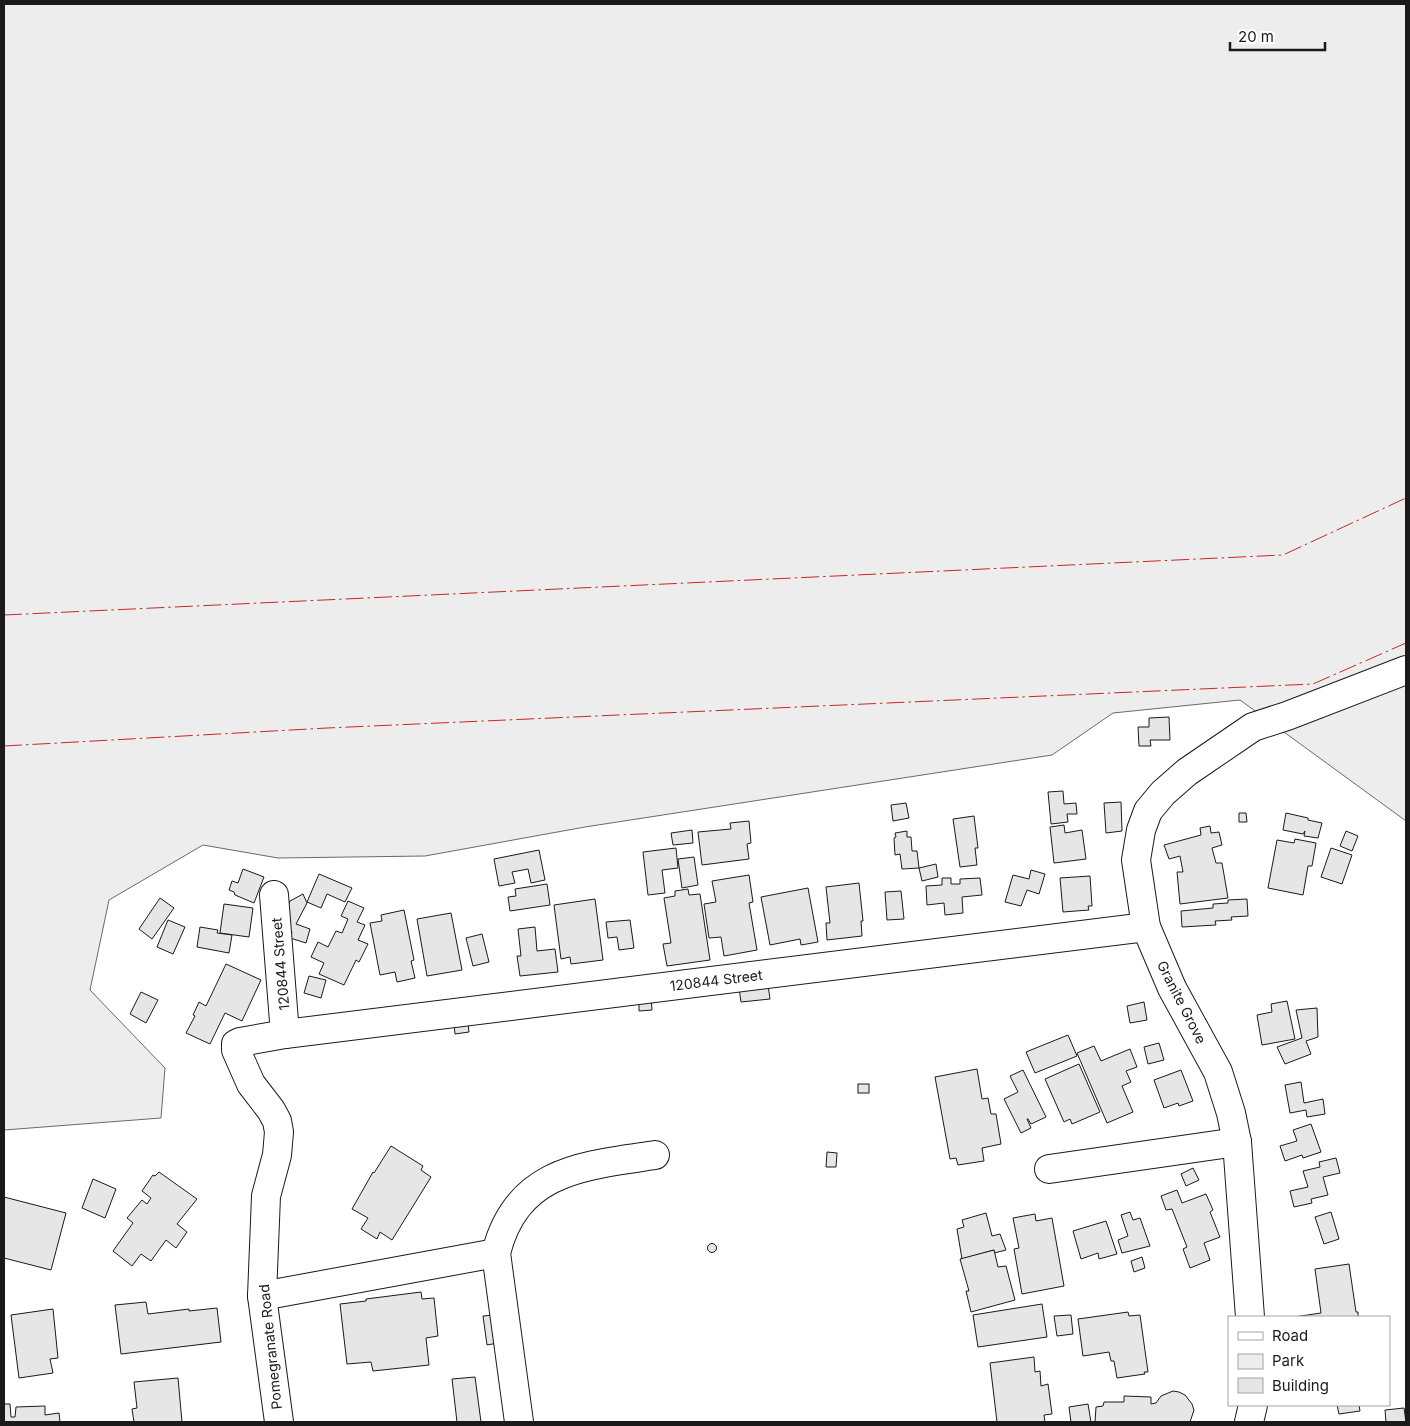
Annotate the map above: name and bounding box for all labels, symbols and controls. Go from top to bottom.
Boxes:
scale bar [1230,20,1325,52]
text: 20 m [1238,27,1274,46]
street label: 120844 Street [267,916,293,1011]
street label: Granite Grove [1154,958,1210,1046]
street label: 120844 Street [669,966,764,994]
street label: Pomegranate Road [255,1284,285,1410]
legend [1228,1316,1390,1406]
text: Road [1272,1326,1308,1345]
text: Park [1272,1351,1305,1370]
text: Building [1272,1376,1329,1395]

